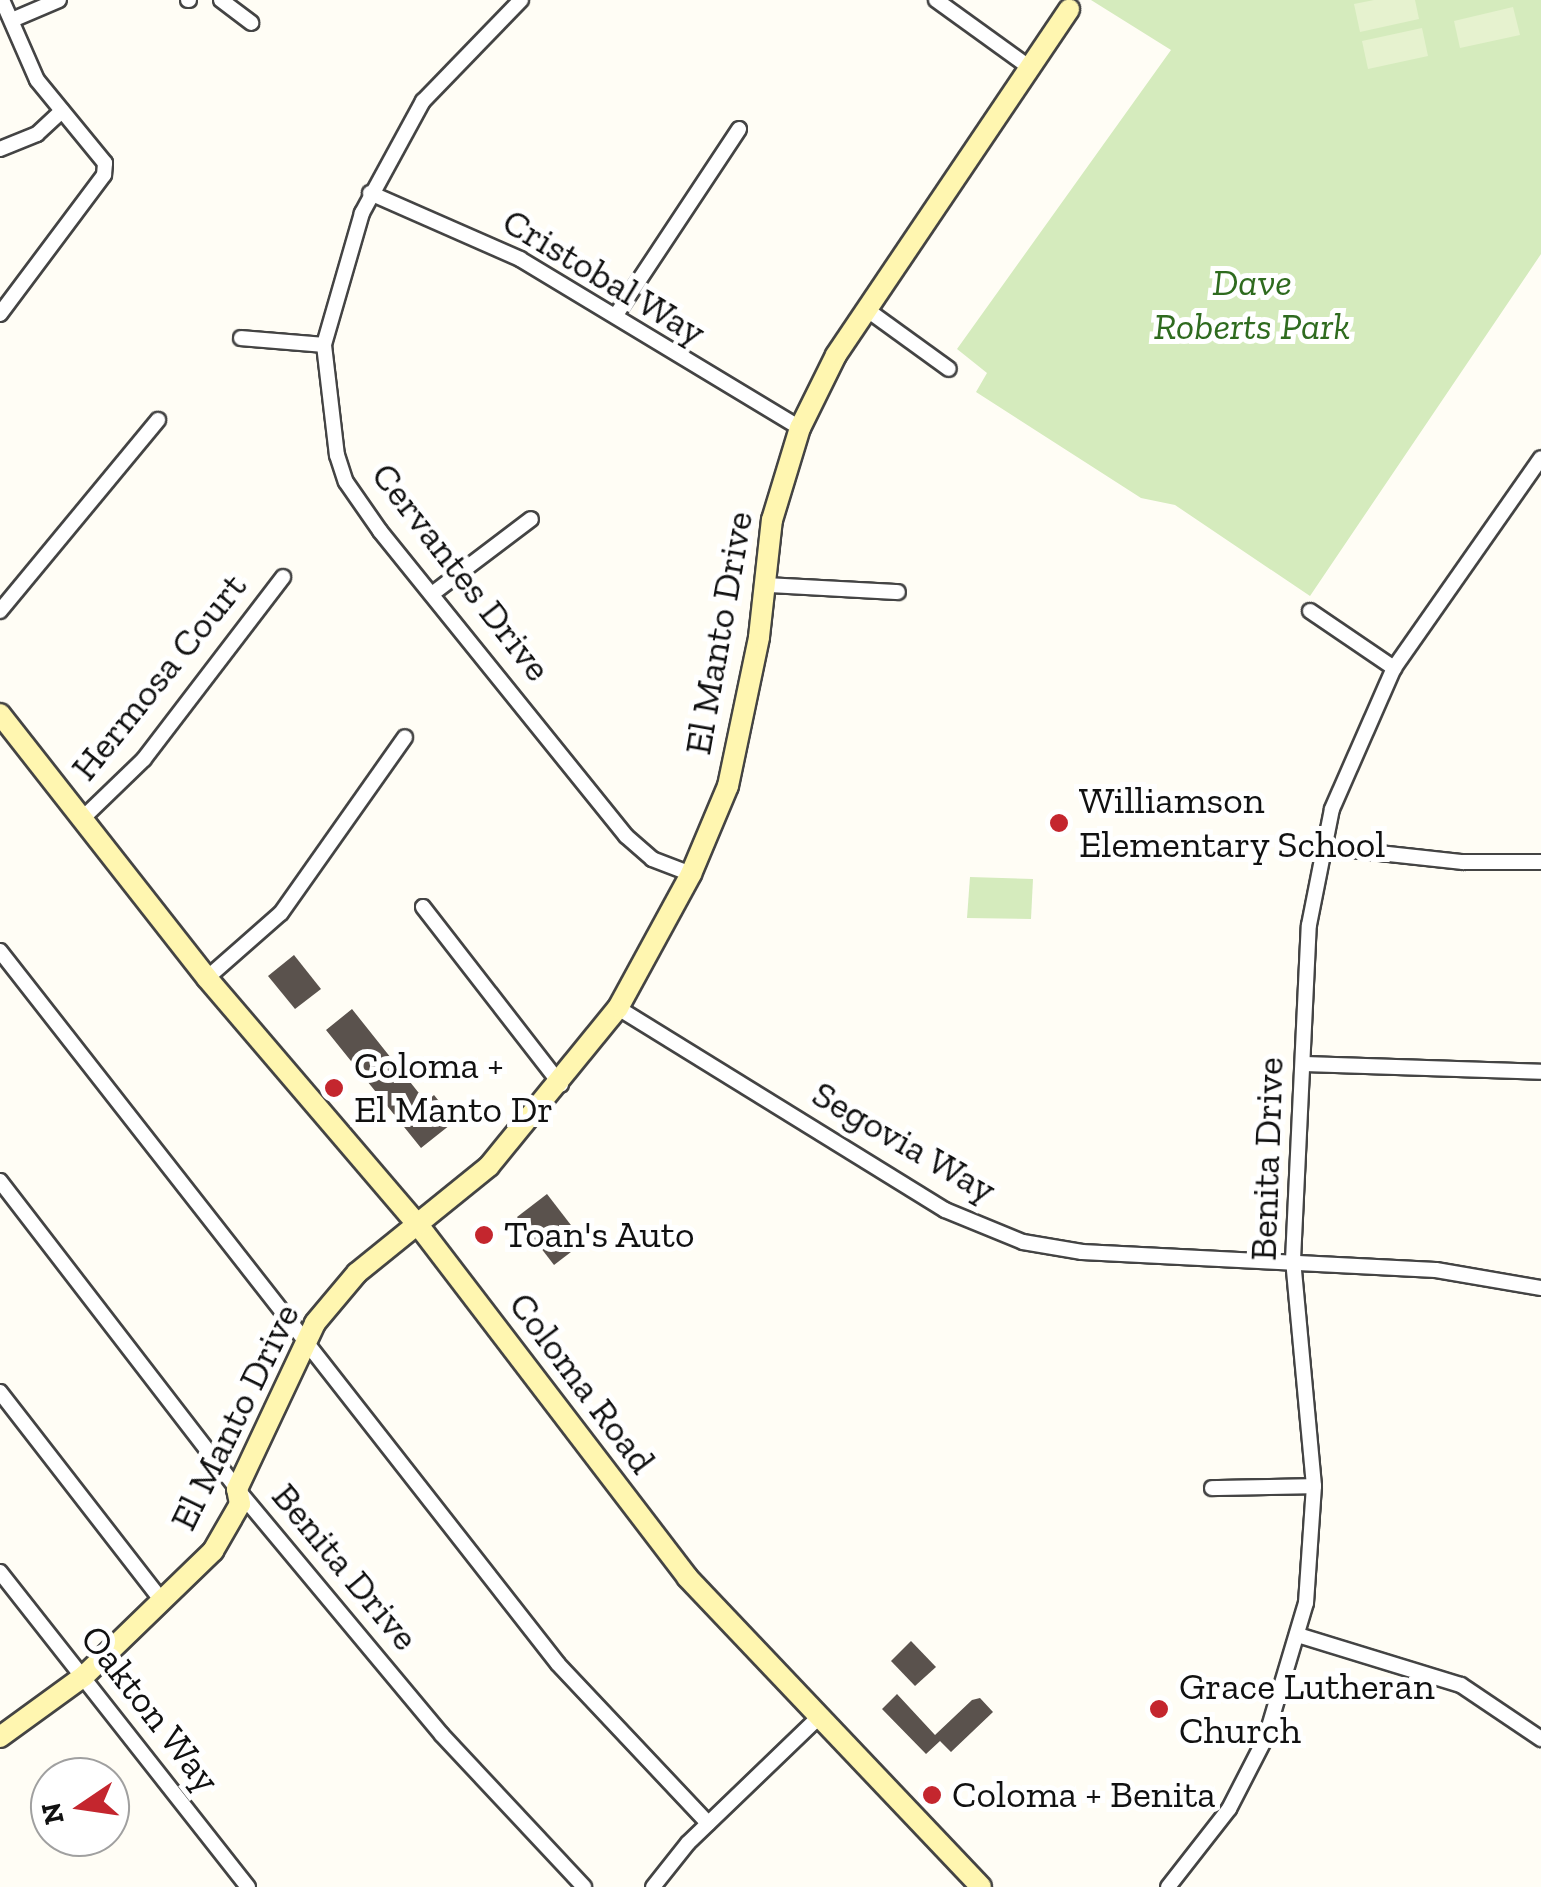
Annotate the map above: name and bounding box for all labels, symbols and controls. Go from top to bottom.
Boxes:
street label: Cristobal Way [494,198,714,356]
park label: Dave Roberts Park [1154,260,1350,350]
street label: Cervantes Drive [362,454,560,690]
street label: El Manto Drive [675,508,763,758]
street label: Hermosa Court [62,564,256,790]
place label: Williamson Elementary School [1079,778,1386,868]
marker: Williamson Elementary School [1048,812,1070,834]
place label: Coloma + El Manto Dr [354,1043,553,1132]
street label: Benita Drive [1241,1056,1293,1262]
street label: Segovia Way [804,1071,1004,1213]
marker: Coloma + El Manto Dr [323,1077,345,1099]
place label: Toan's Auto [504,1212,696,1258]
marker: Toan's Auto [473,1224,495,1246]
street label: Coloma Road [499,1283,665,1483]
street label: El Manto Drive [161,1296,309,1538]
street label: Benita Drive [262,1474,428,1660]
street label: Oakton Way [70,1616,230,1802]
place label: Grace Lutheran Church [1179,1664,1435,1754]
marker: Grace Lutheran Church [1148,1698,1170,1720]
north arrow [30,1757,130,1857]
place label: Coloma + Benita [952,1772,1216,1818]
marker: Coloma + Benita [921,1784,943,1806]
text: N [34,1799,71,1827]

